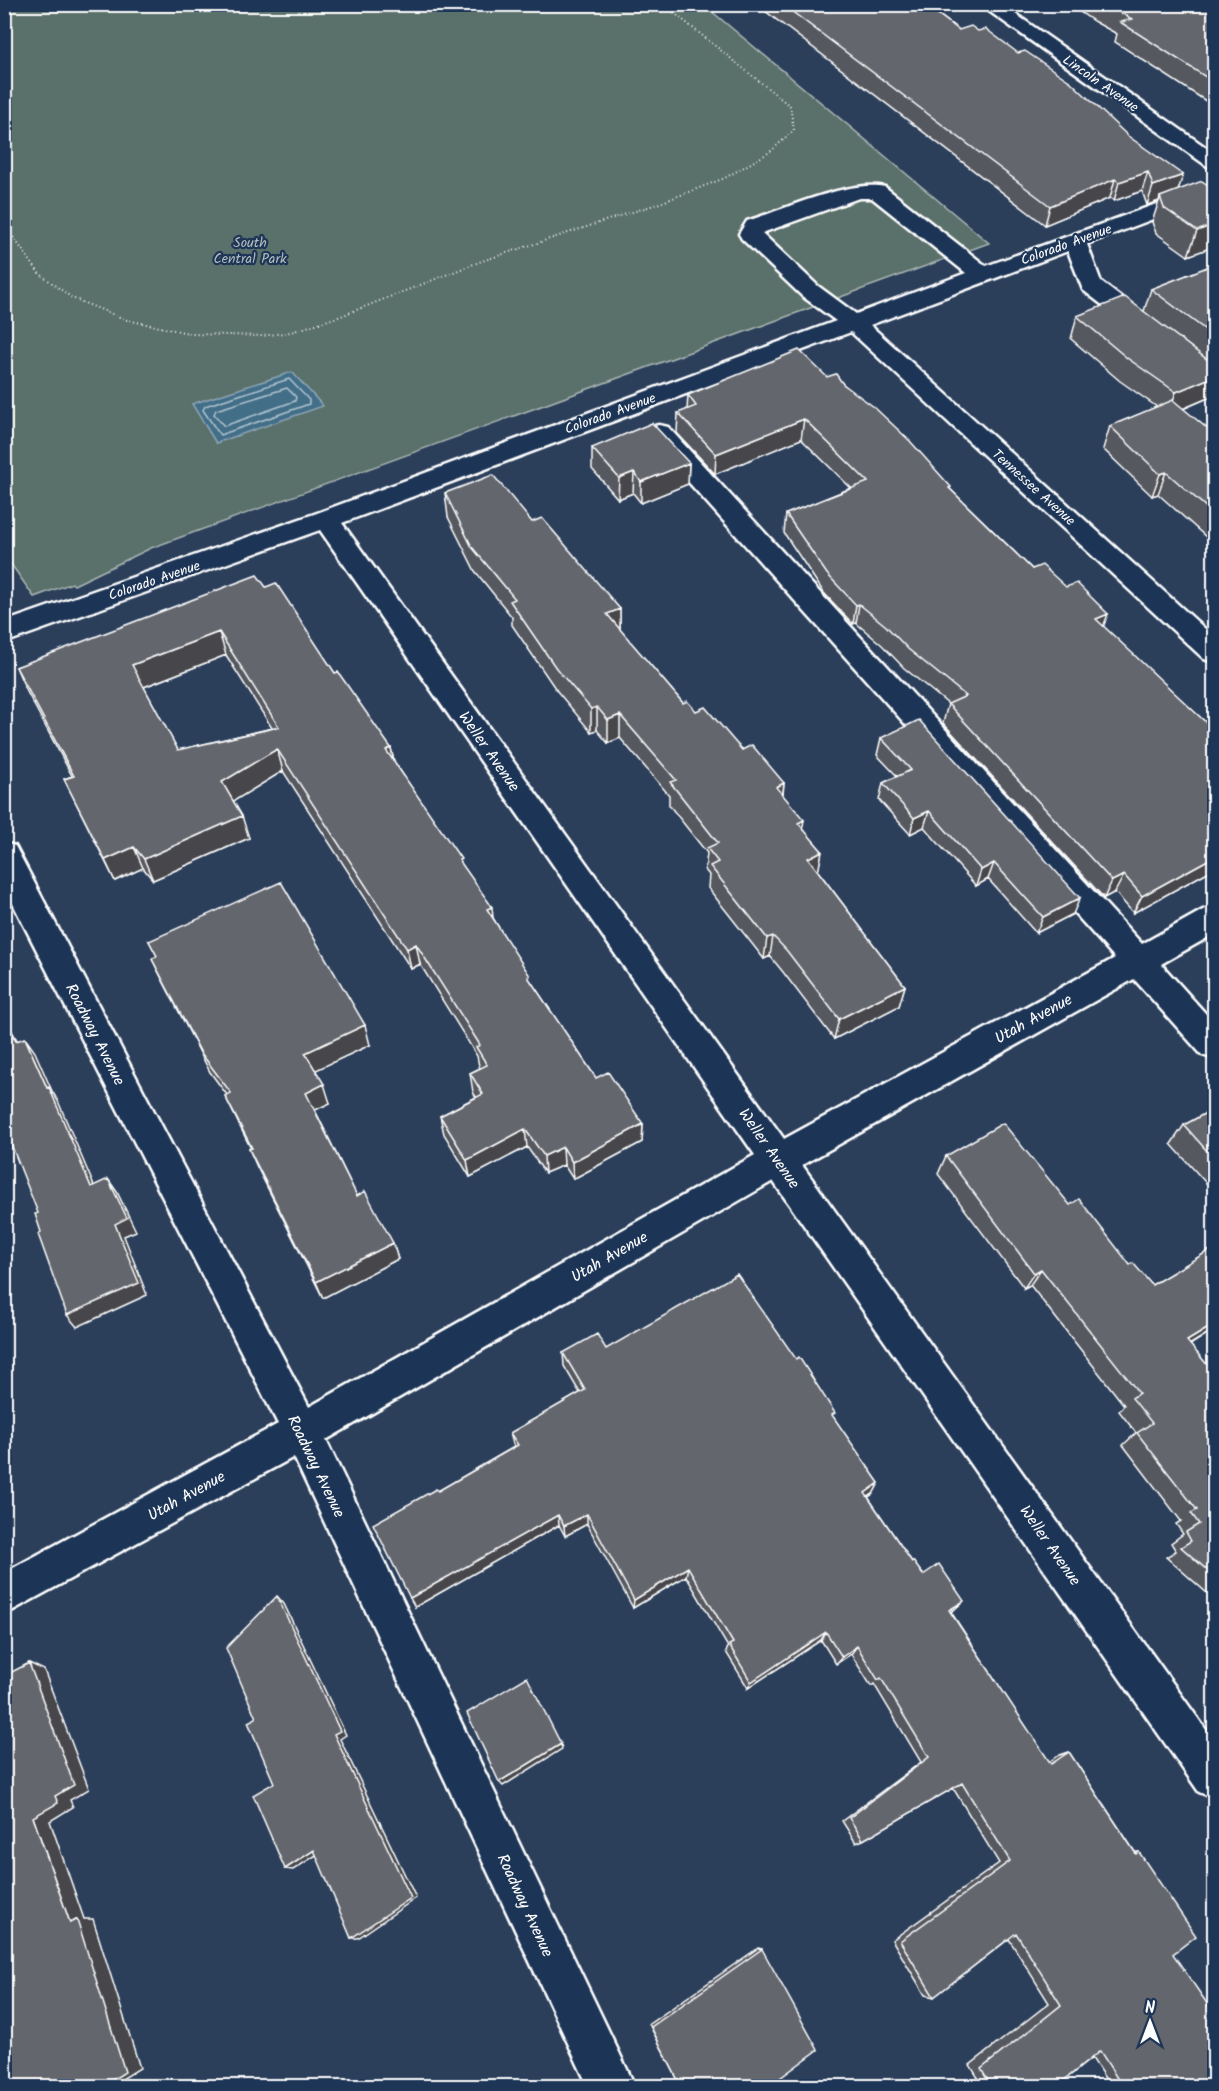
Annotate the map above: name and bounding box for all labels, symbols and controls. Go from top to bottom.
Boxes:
street label: Lincoln Avenue [1058,49,1144,119]
street label: Colorado Avenue [1018,218,1116,272]
park label: South Central Park [213,232,287,270]
street label: Colorado Avenue [562,387,660,441]
street label: Tennessee Avenue [986,444,1081,532]
street label: Colorado Avenue [105,555,204,607]
street label: Weller Avenue [452,706,526,797]
street label: Roadway Avenue [58,979,131,1090]
street label: Utah Avenue [990,988,1077,1051]
street label: Weller Avenue [732,1103,806,1194]
street label: Utah Avenue [567,1225,653,1289]
street label: Roadway Avenue [280,1411,351,1522]
street label: Utah Avenue [143,1465,230,1528]
street label: Weller Avenue [1013,1500,1087,1591]
street label: Roadway Avenue [490,1850,560,1961]
north arrow [1120,1992,1180,2052]
text: N [1145,1996,1155,2021]

